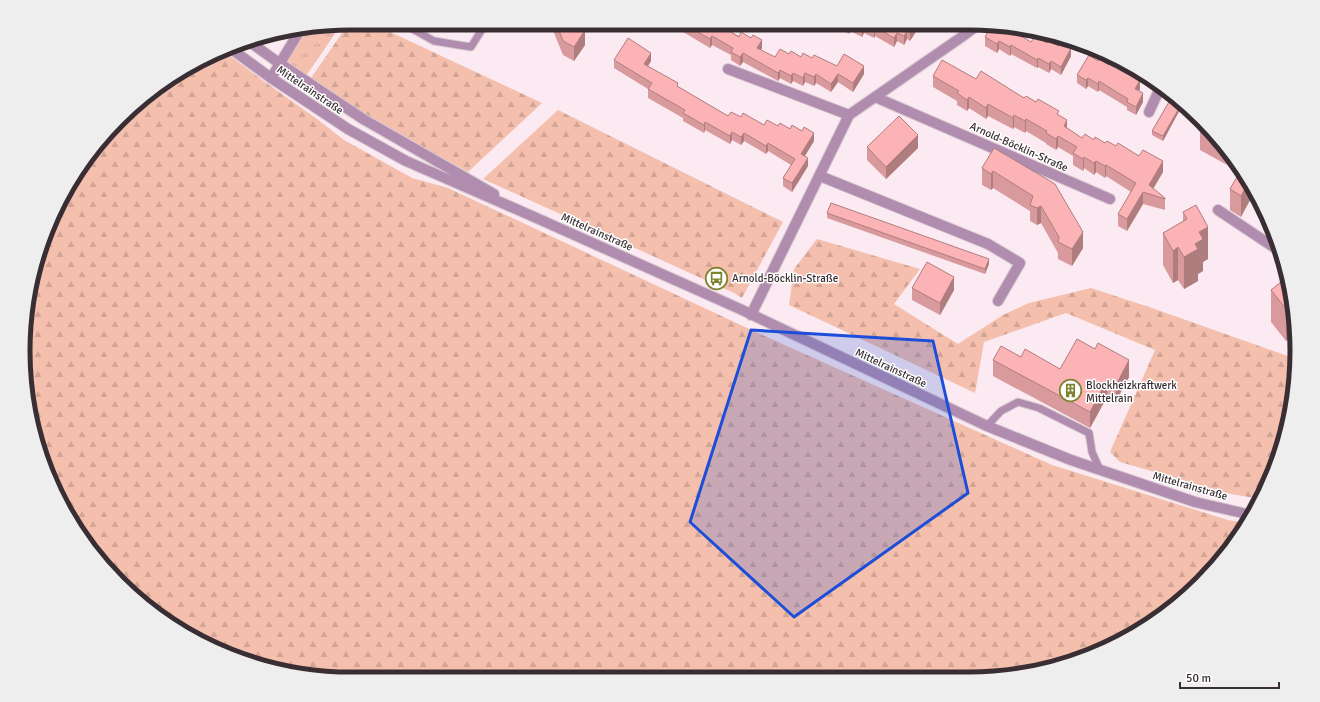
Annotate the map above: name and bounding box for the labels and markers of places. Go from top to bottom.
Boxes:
bus stop icon: Arnold-Böcklin-Straße [704,265,730,291]
place label: Arnold-Böcklin-Straße [732,272,838,285]
building icon: Blockheizkraftwerk Mittelrain [1058,378,1084,404]
place label: Blockheizkraftwerk Mittelrain [1086,379,1177,405]

